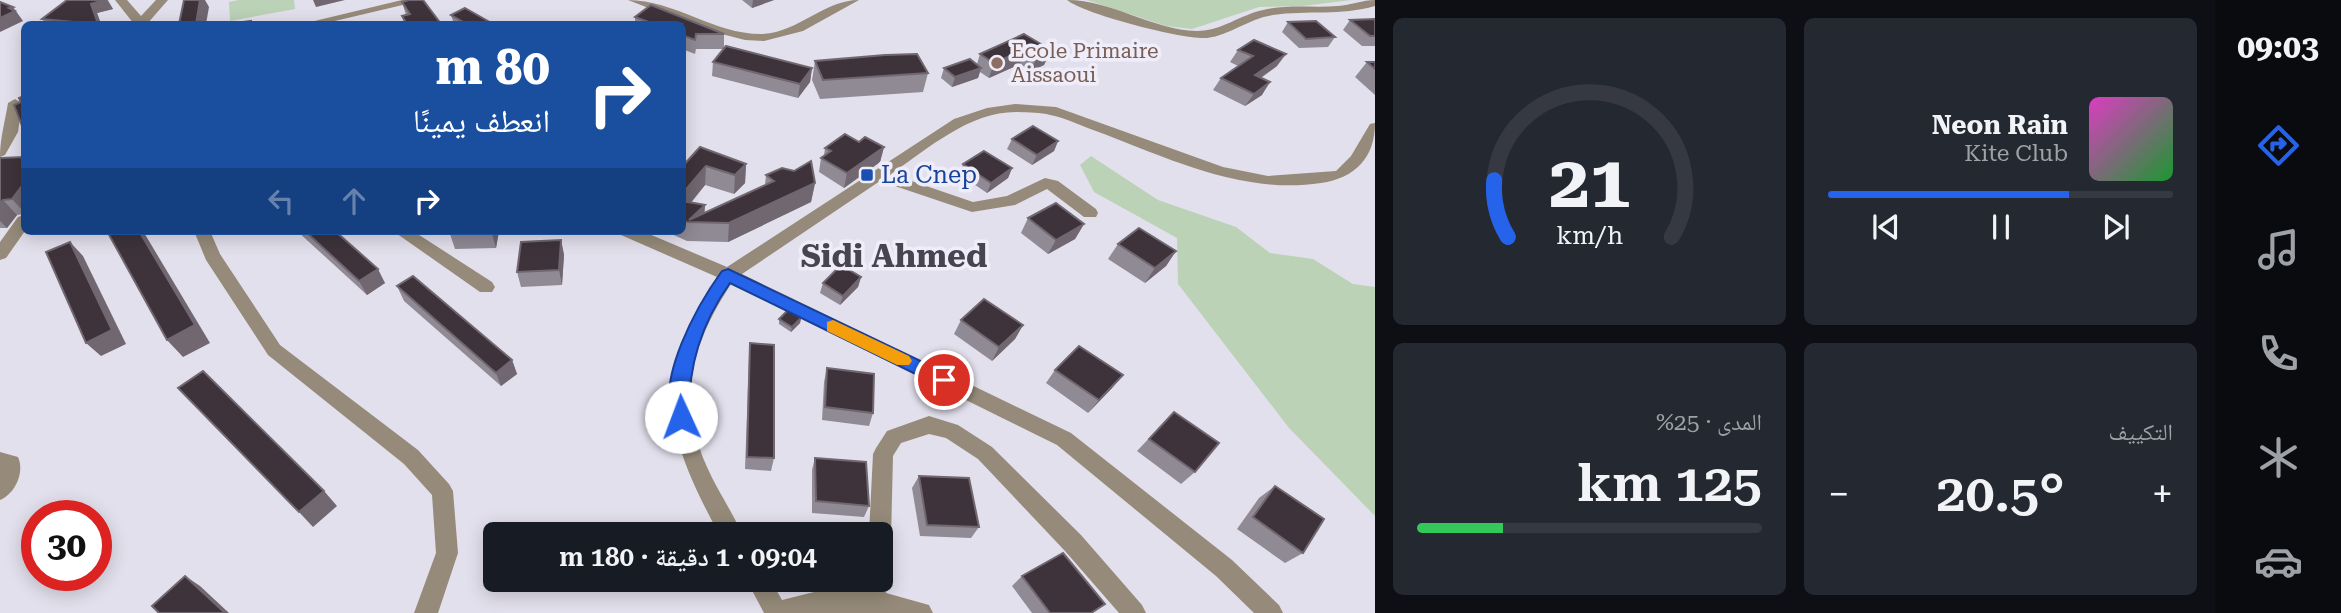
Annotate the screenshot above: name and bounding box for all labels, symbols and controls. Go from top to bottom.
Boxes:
text: 09:03 [2237,28,2319,66]
text: 80 m [435,39,550,96]
place label: Ecole Primaire Aissaoui [1011,39,1159,87]
icon: right [574,49,665,140]
marker: Ecole Primaire Aissaoui [989,55,1005,71]
text: انعطف يمينًا [413,102,550,140]
text: Neon Rain [1932,110,2068,140]
icon: directions [2254,121,2303,170]
text: Kite Club [1964,140,2068,167]
text: 21 [1549,141,1630,226]
place label: La Cnep [881,161,977,189]
marker: La Cnep [859,167,875,183]
icon: left [262,182,300,220]
icon: ahead [335,182,373,220]
icon: right [408,182,446,220]
icon: previous [1867,208,1905,246]
icon: pause [1982,208,2020,246]
icon: next [2097,208,2135,246]
text: km/h [1556,221,1623,250]
icon: music [2254,225,2303,274]
district label: Sidi Ahmed [801,237,987,275]
icon: phone [2254,329,2303,378]
pin [914,350,974,410]
icon: arrive [925,361,963,399]
position arrow [644,380,718,454]
text: المدى · 25% [1656,409,1762,436]
text: التكييف [2108,419,2173,446]
icon: climate [2254,433,2303,482]
text: 125 km [1577,453,1762,514]
text: 20.5° [1936,463,2065,524]
text: − [1828,472,1849,516]
text: + [2152,472,2173,516]
speed limit sign: 30 [21,500,112,591]
icon: car [2254,537,2303,586]
text: 09:04 · 1 دقيقة · 180 m [559,542,817,572]

